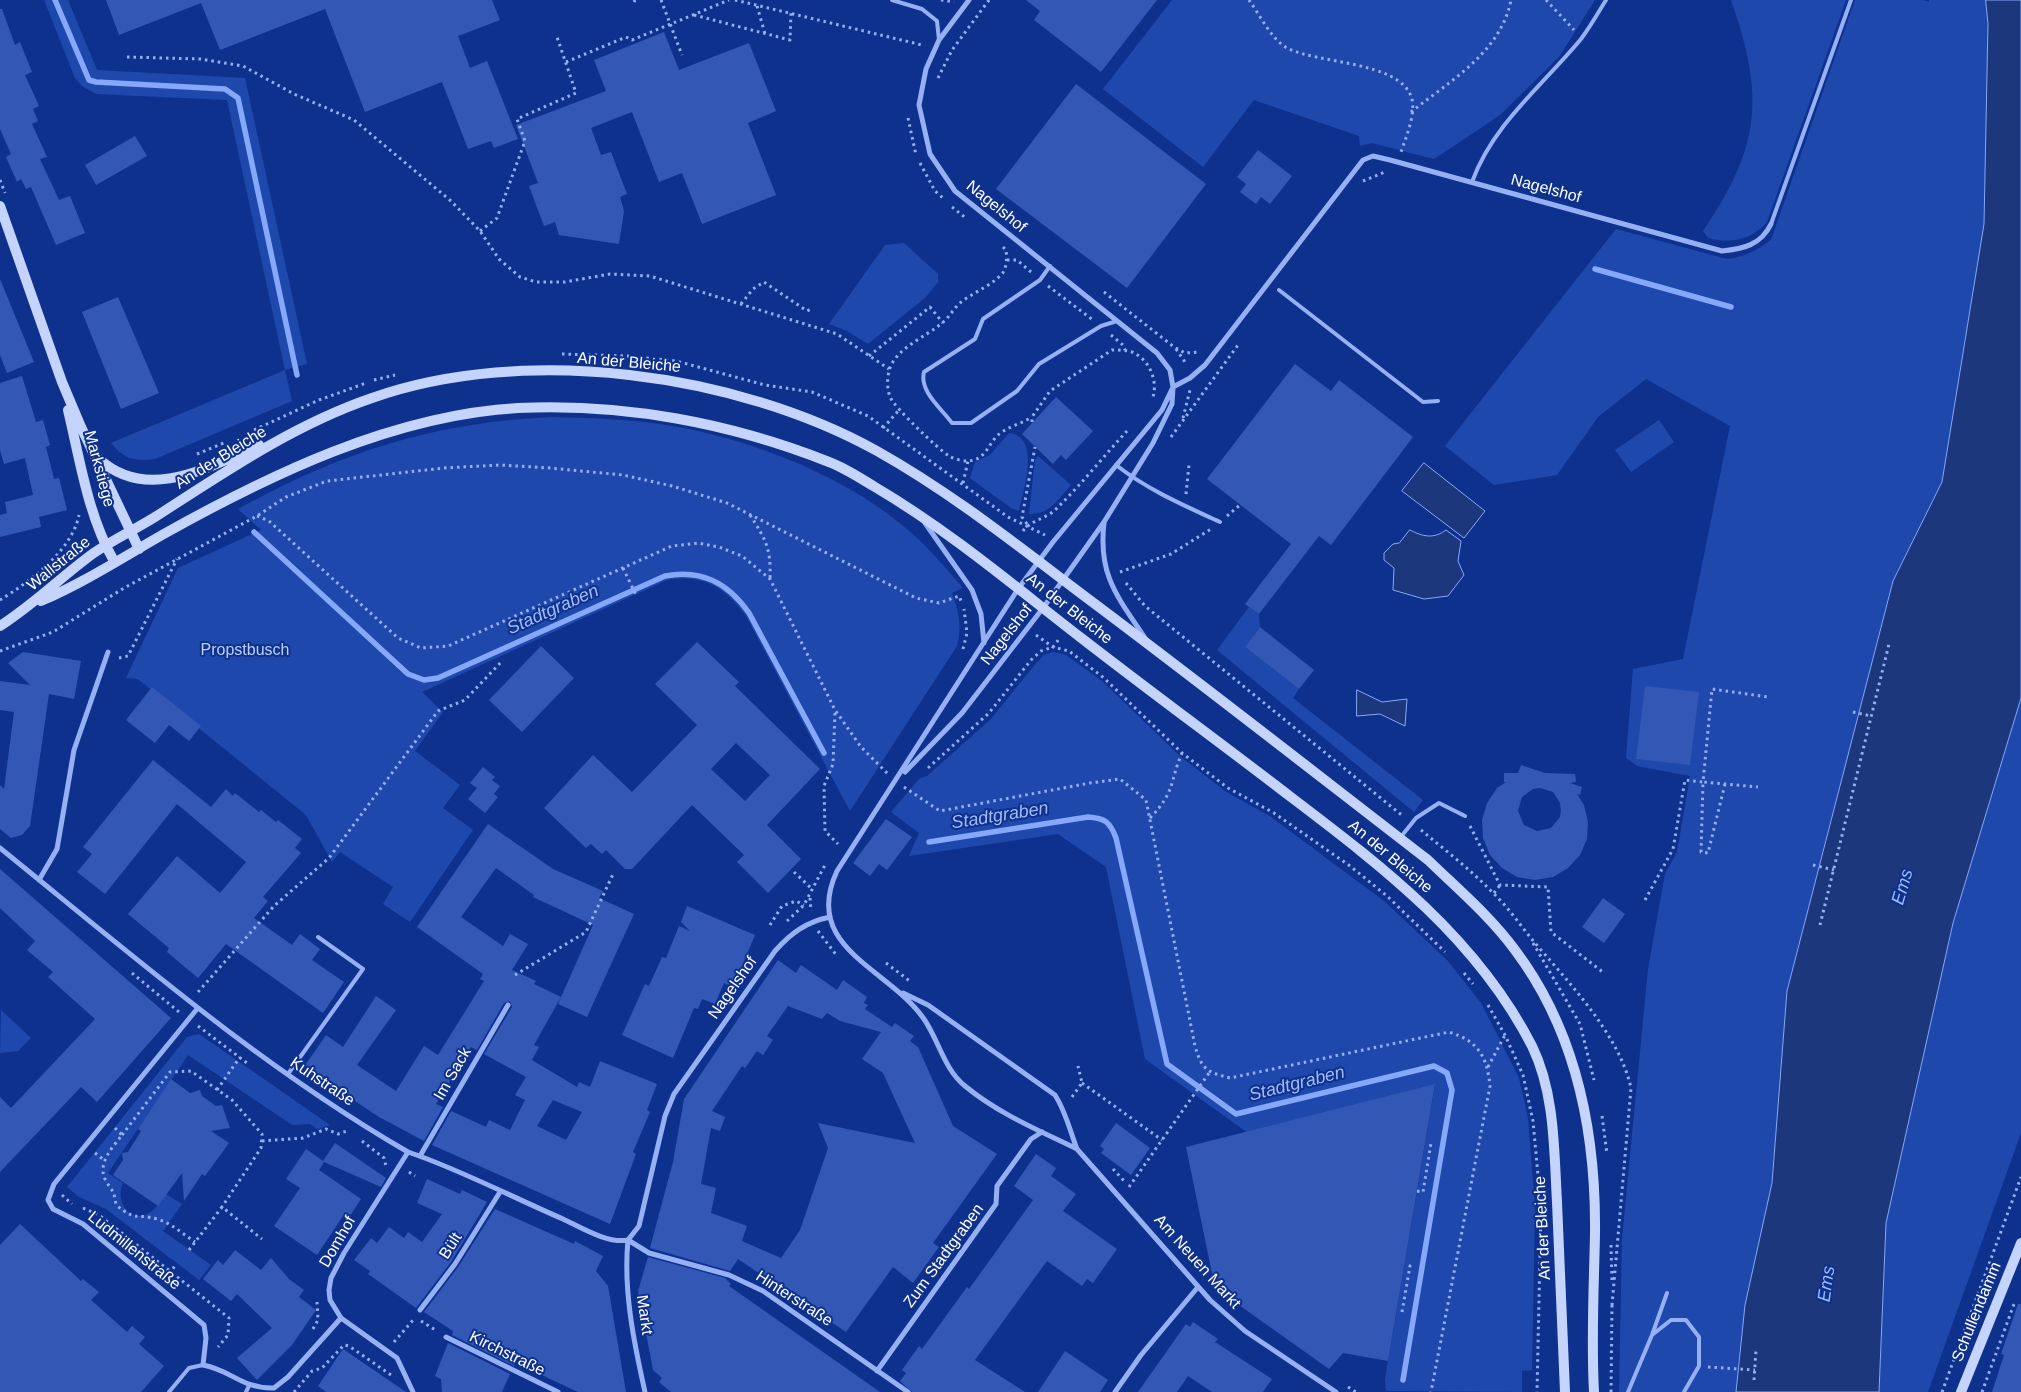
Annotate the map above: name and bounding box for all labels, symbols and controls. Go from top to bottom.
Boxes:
street label: Nagelshof [1509,170,1583,208]
street label: Nagelshof [962,177,1030,237]
street label: An der Bleiche [576,349,682,377]
street label: An der Bleiche [172,422,270,494]
street label: Markstiege [80,429,118,509]
street label: Wallstraße [23,533,95,595]
street label: An der Bleiche [1022,569,1116,649]
water label: Stadtgraben [504,580,602,640]
street label: Nagelshof [977,601,1037,669]
park label: Propstbusch [201,641,289,661]
water label: Stadtgraben [950,798,1050,834]
street label: An der Bleiche [1344,816,1436,898]
water label: Ems [1888,867,1918,907]
street label: Nagelshof [704,953,762,1023]
street label: Im Sack [430,1044,476,1104]
street label: Kuhstraße [286,1053,358,1111]
water label: Stadtgraben [1247,1062,1347,1106]
street label: An der Bleiche [1531,1176,1555,1280]
street label: Zum Stadtgraben [900,1200,988,1312]
street label: Ludmillenstraße [84,1208,184,1294]
street label: Am Neuen Markt [1150,1211,1244,1313]
street label: Domhof [316,1213,360,1271]
street label: Bült [435,1229,467,1263]
street label: Schullendamm [1948,1259,2006,1365]
water label: Ems [1814,1265,1840,1303]
street label: Hinterstraße [752,1267,836,1331]
street label: Markt [632,1294,656,1336]
street label: Kirchstraße [466,1327,548,1381]

